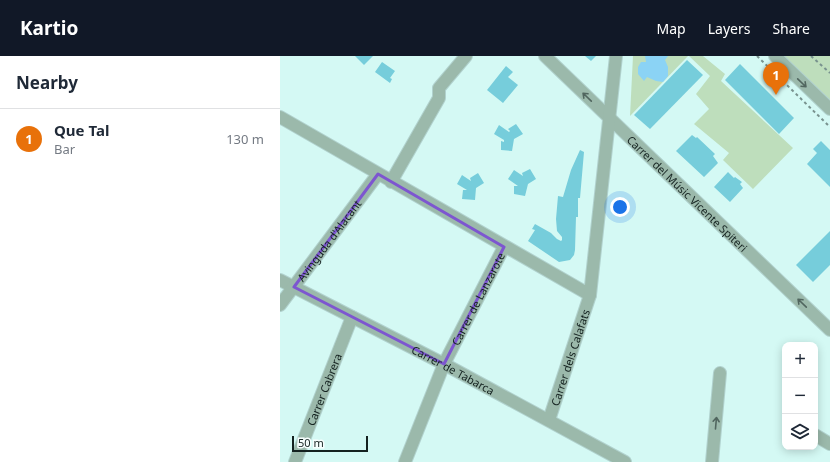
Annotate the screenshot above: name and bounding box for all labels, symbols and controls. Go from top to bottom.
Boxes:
text: Kartio [20,15,78,41]
text: Map [657,19,686,38]
text: Layers [708,19,750,38]
text: Share [772,19,810,38]
pin: 1 [763,62,789,95]
text: Nearby [16,71,78,94]
one-way arrow [797,78,807,88]
one-way arrow [582,92,592,101]
text: Que Tal [54,120,109,140]
text: 1 [25,130,33,148]
text: 130 m [226,130,264,148]
street label: Carrer del Músic Vicente Spiteri [624,132,751,255]
text: Bar [54,140,75,158]
street label: Avinguda d'Alacant [293,196,364,284]
your location [610,197,630,217]
street label: Carrer de Lanzarote [447,249,508,348]
one-way arrow [797,298,807,308]
street label: Carrer dels Calafats [547,307,592,408]
street label: Carrer de Tabarca [409,341,497,398]
map controls [782,342,818,450]
button: + [782,342,818,378]
street label: Carrer Cabrera [303,351,345,428]
button: − [782,378,818,414]
button: layers [782,414,818,450]
one-way arrow [712,417,719,430]
scale bar [292,434,368,453]
text: 50 m [298,435,324,450]

